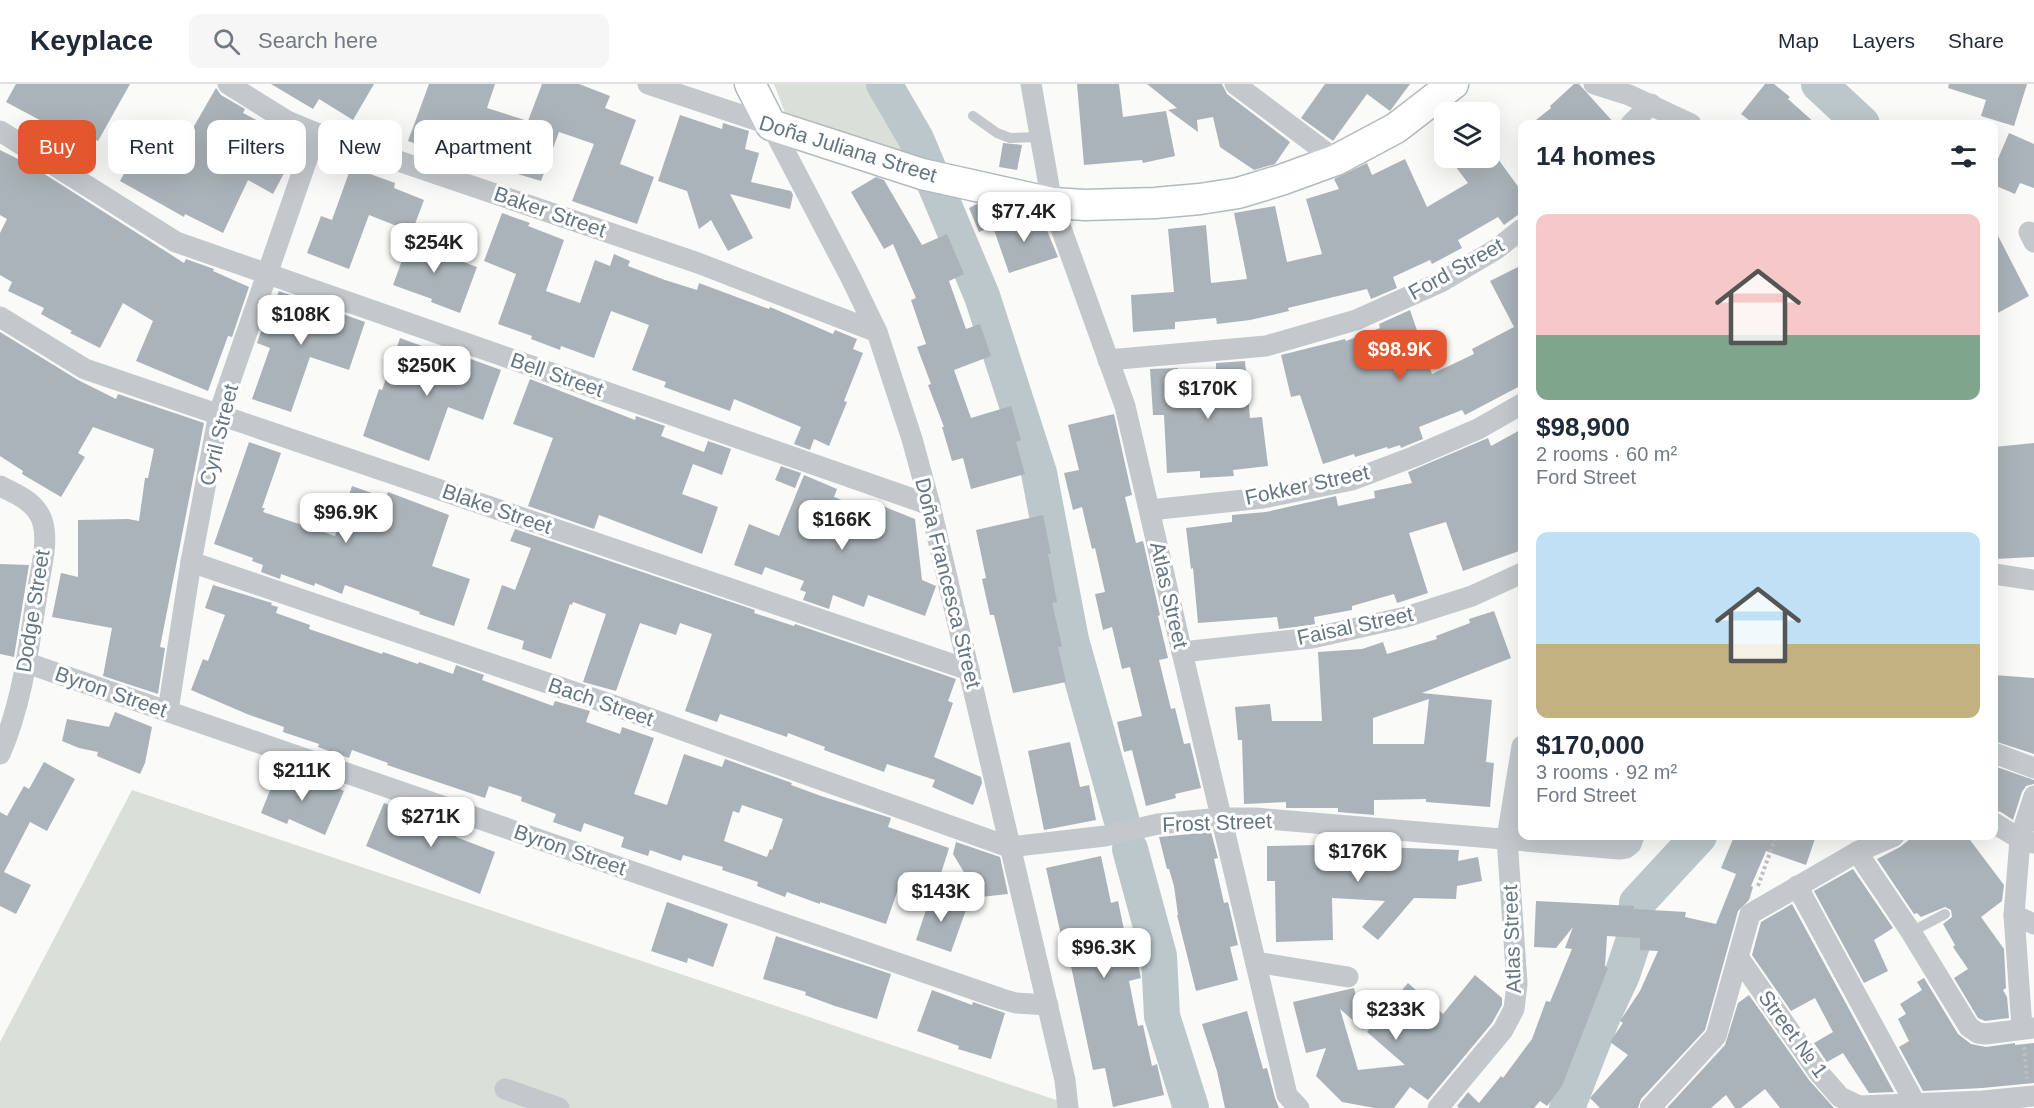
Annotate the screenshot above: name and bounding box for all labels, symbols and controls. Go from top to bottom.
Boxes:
search box [189,14,609,68]
text: Keyplace [30,25,153,56]
icon: search [210,25,243,58]
text: Search here [258,28,378,53]
text: Map [1778,29,1819,52]
text: Layers [1852,29,1915,52]
text: Share [1948,29,2004,52]
map controls [1434,102,1500,168]
button: layers [1434,102,1500,168]
street label: Doña Juliana Street [757,111,940,187]
chip: Buy [18,120,96,174]
chip: Rent [108,120,195,174]
chip: Filters [207,120,306,174]
chip: New [318,120,402,174]
chip: Apartment [414,120,553,174]
icon: filters [1947,140,1980,173]
text: 14 homes [1536,141,1656,171]
street label: Baker Street [491,182,609,241]
pin: $77.4K [975,192,1073,243]
text: $77.4K [992,200,1056,222]
pin: $254K [392,223,476,274]
text: $254K [405,231,463,253]
street label: Ford Street [1404,233,1507,304]
icon: home [1704,253,1812,361]
pin: $108K [259,295,343,346]
text: $108K [272,303,330,325]
pin: $98.9K [1351,330,1449,381]
text: $98.9K [1368,338,1432,360]
pin: $250K [385,346,469,397]
street label: Bell Street [508,348,607,401]
text: $250K [398,354,456,376]
pin: $170K [1166,369,1250,420]
text: $170K [1179,377,1237,399]
street label: Cyril Street [195,382,242,488]
text: $98,900 [1536,412,1630,442]
text: 2 rooms · 60 m² [1536,443,1677,465]
street label: Fokker Street [1243,460,1371,509]
text: Ford Street [1536,466,1636,488]
street label: Doña Francesca Street [911,475,986,691]
street label: Blake Street [439,479,555,538]
pin: $96.9K [297,493,395,544]
pin: $166K [800,500,884,551]
text: $96.9K [314,501,378,523]
text: $166K [813,508,871,530]
street label: Atlas Street [1146,539,1193,651]
street label: Dodge Street [11,548,54,674]
icon: home [1704,571,1812,679]
street label: Faisal Street [1295,602,1415,649]
street label: Byron Street [52,662,170,721]
street label: Bach Street [546,673,657,730]
text: $170,000 [1536,730,1644,760]
pin: $211K [260,751,344,802]
text: $211K [273,759,331,781]
text: 3 rooms · 92 m² [1536,761,1677,783]
text: Ford Street [1536,784,1636,806]
pin: $271K [389,797,473,848]
text: $271K [402,805,460,827]
street label: Frost Street [1162,809,1272,836]
street label: Byron Street [511,820,629,879]
pin: $176K [1316,832,1400,883]
text: $176K [1329,840,1387,862]
pin: $143K [899,872,983,923]
text: $143K [912,880,970,902]
street label: Atlas Street [1498,884,1525,994]
pin: $96.3K [1055,928,1153,979]
text: $96.3K [1072,936,1136,958]
street label: Street № 1 [1754,986,1833,1082]
pin: $233K [1354,990,1438,1041]
text: $233K [1367,998,1425,1020]

